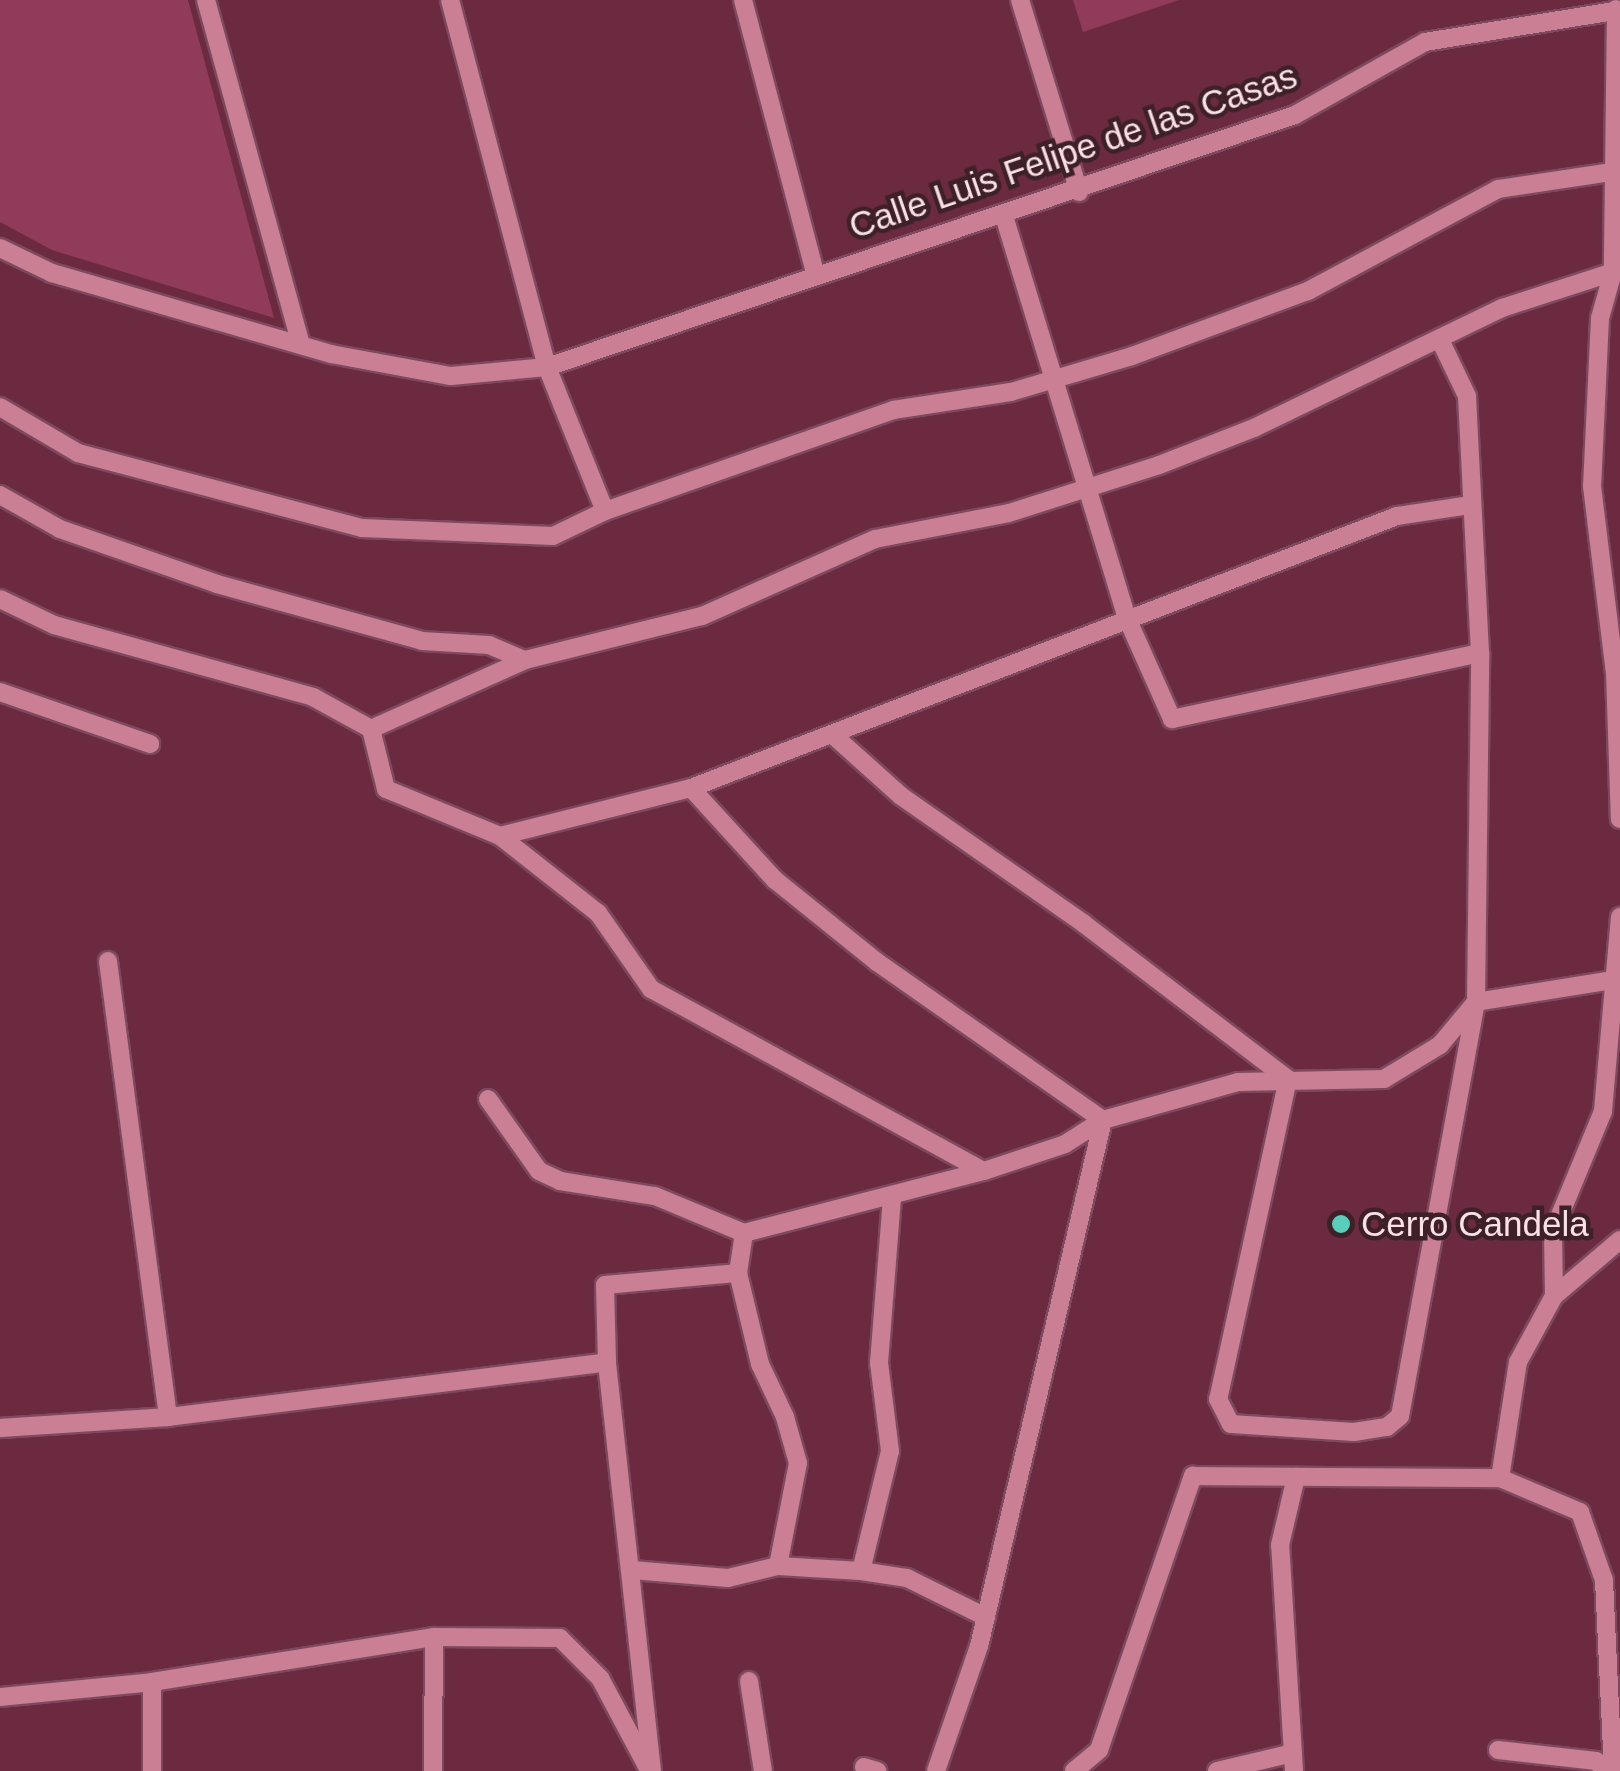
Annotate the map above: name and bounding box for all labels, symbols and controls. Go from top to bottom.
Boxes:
street label: Calle Luis Felipe de las Casas [844,55,1302,247]
place label: Cerro Candela [1361,1203,1589,1245]
marker: Cerro Candela [1330,1213,1352,1235]

